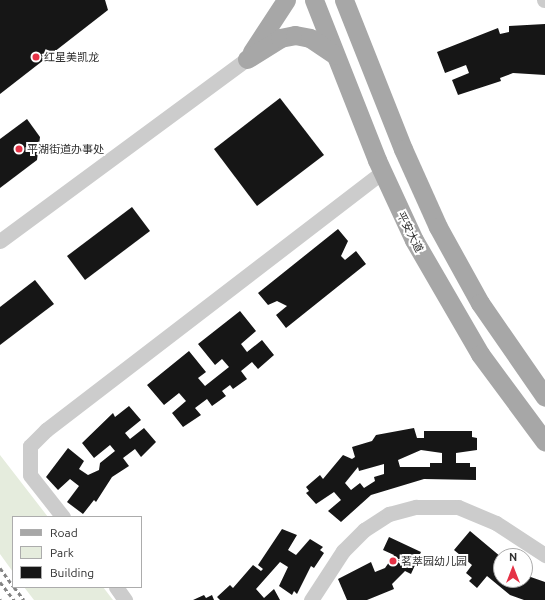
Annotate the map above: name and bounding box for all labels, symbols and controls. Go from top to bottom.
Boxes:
place label: 红星美凯龙 [44,50,99,64]
marker: 红星美凯龙 [31,52,41,62]
place label: 平湖街道办事处 [27,142,104,156]
marker: 平湖街道办事处 [14,144,24,154]
street label: 平安大道 [394,209,426,255]
legend [12,516,142,588]
text: Road [50,526,78,539]
text: Park [50,546,74,559]
north arrow [493,548,533,588]
text: N [509,551,517,563]
place label: 茗萃园幼儿园 [401,554,467,568]
marker: 茗萃园幼儿园 [388,556,398,566]
text: Building [50,566,94,579]

